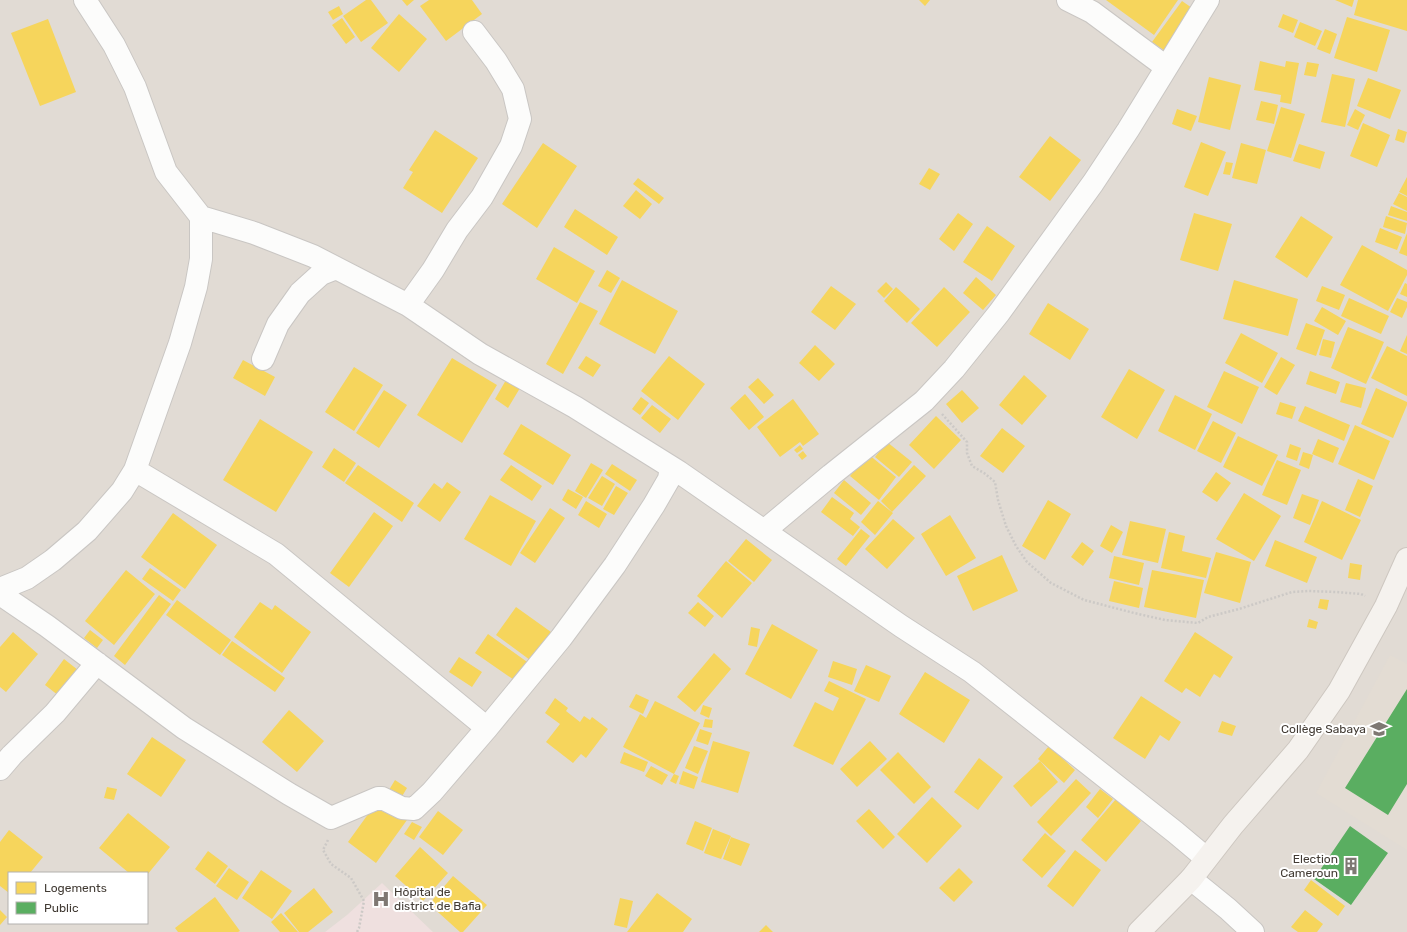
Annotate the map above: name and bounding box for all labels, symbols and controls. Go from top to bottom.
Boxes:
school or university icon: Collège Sabaya [1369,719,1389,739]
place label: Collège Sabaya [1281,722,1366,736]
place label: Election Cameroun [1280,852,1338,880]
building icon: Election Cameroun [1341,856,1361,876]
legend [8,872,148,924]
text: Logements [44,881,107,895]
place label: Hôpital de district de Bafia [394,885,481,913]
hospital icon: Hôpital de district de Bafia [371,889,391,909]
text: Public [44,901,79,915]

